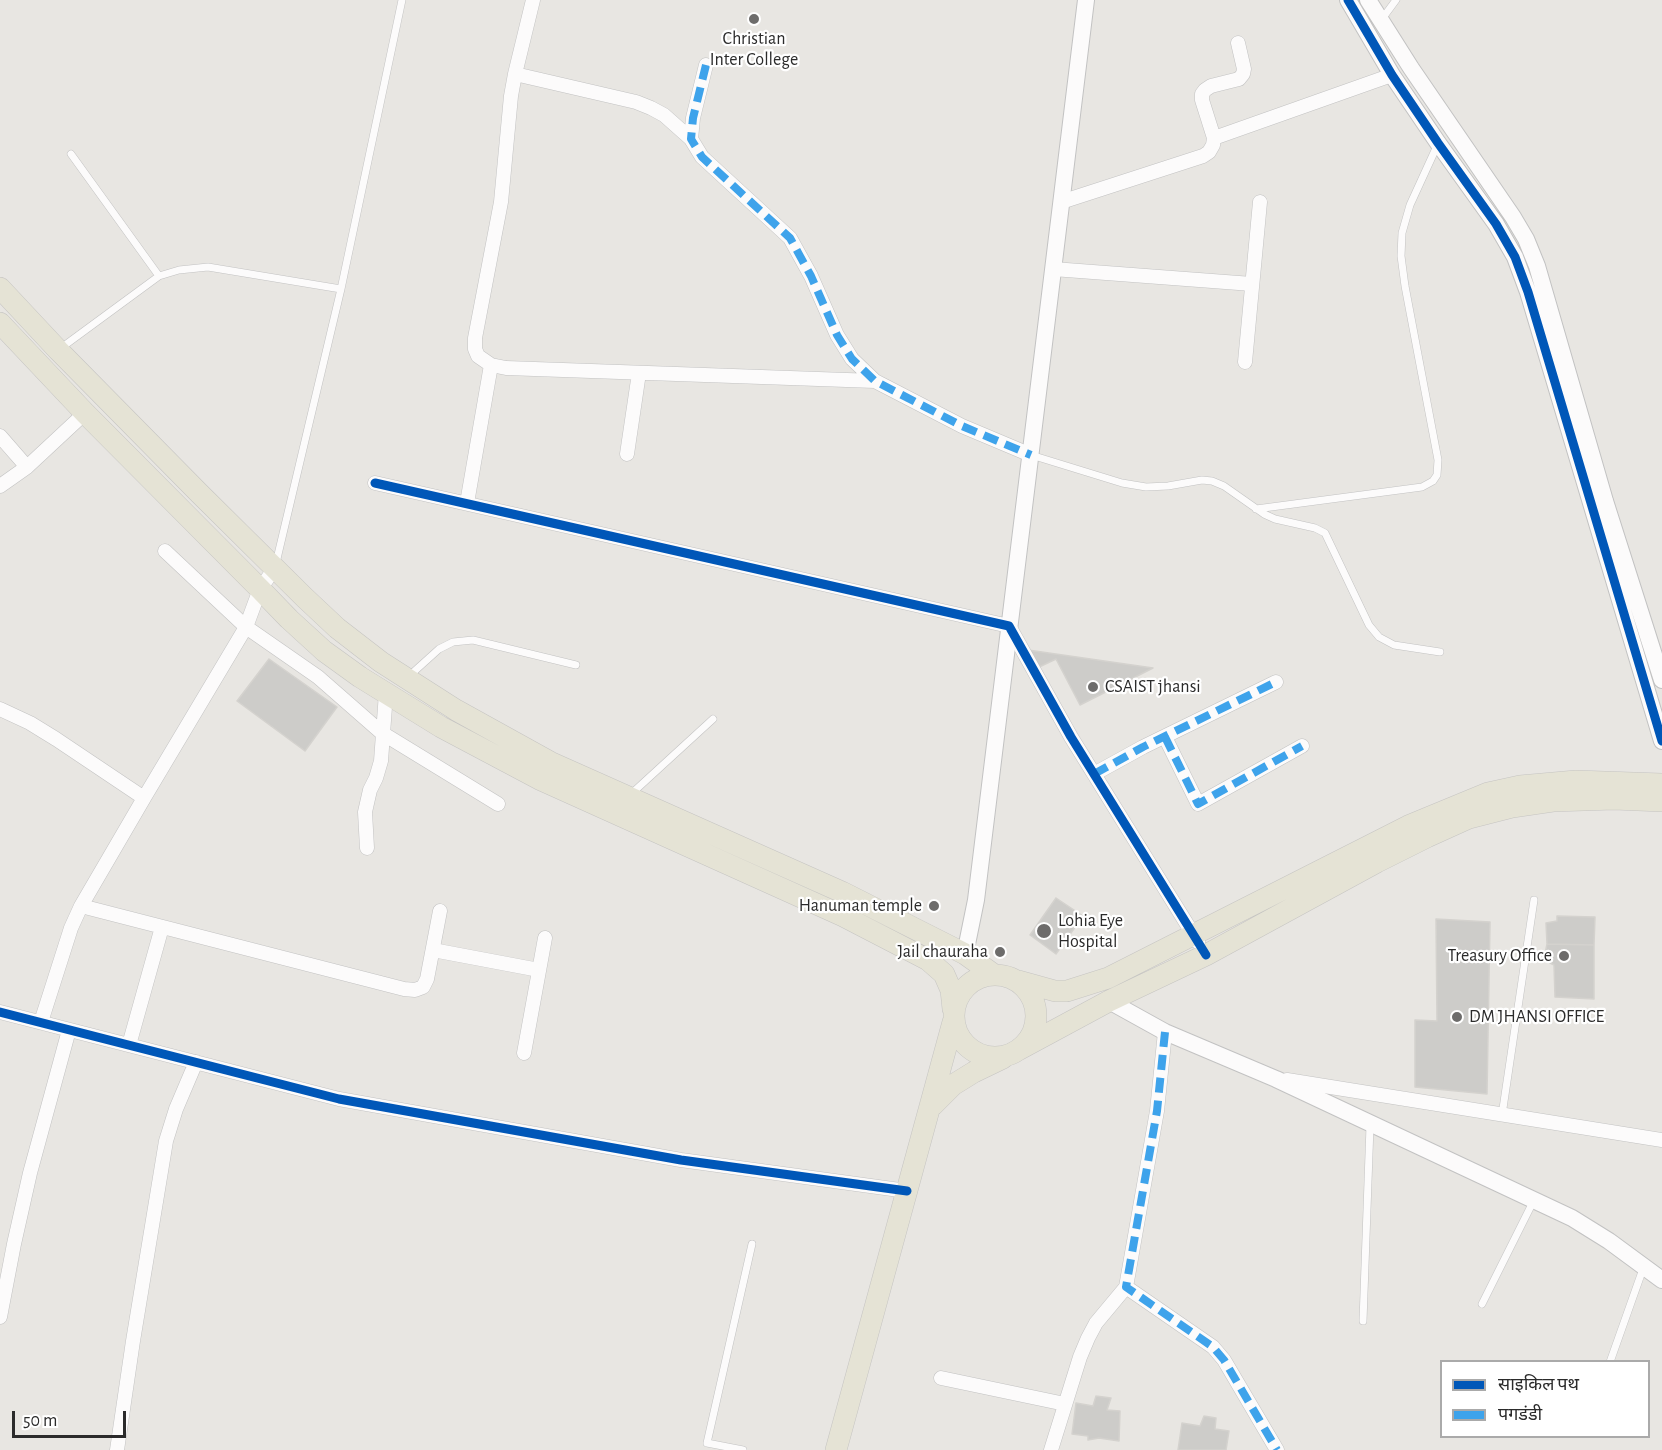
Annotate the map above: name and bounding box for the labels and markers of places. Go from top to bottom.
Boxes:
marker: Christian Inter College [747,12,761,26]
place label: Christian Inter College [710,28,798,70]
place label: CSAIST jhansi [1105,676,1201,698]
marker: CSAIST jhansi [1086,680,1100,694]
place label: Hanuman temple [799,895,922,917]
marker: Hanuman temple [927,899,941,913]
place label: Lohia Eye Hospital [1058,910,1123,952]
marker: Lohia Eye Hospital [1035,922,1053,940]
place label: Jail chauraha [897,941,988,963]
marker: Jail chauraha [993,945,1007,959]
place label: Treasury Office [1447,945,1552,967]
marker: Treasury Office [1557,949,1571,963]
place label: DM JHANSI OFFICE [1469,1006,1604,1028]
marker: DM JHANSI OFFICE [1450,1010,1464,1024]

